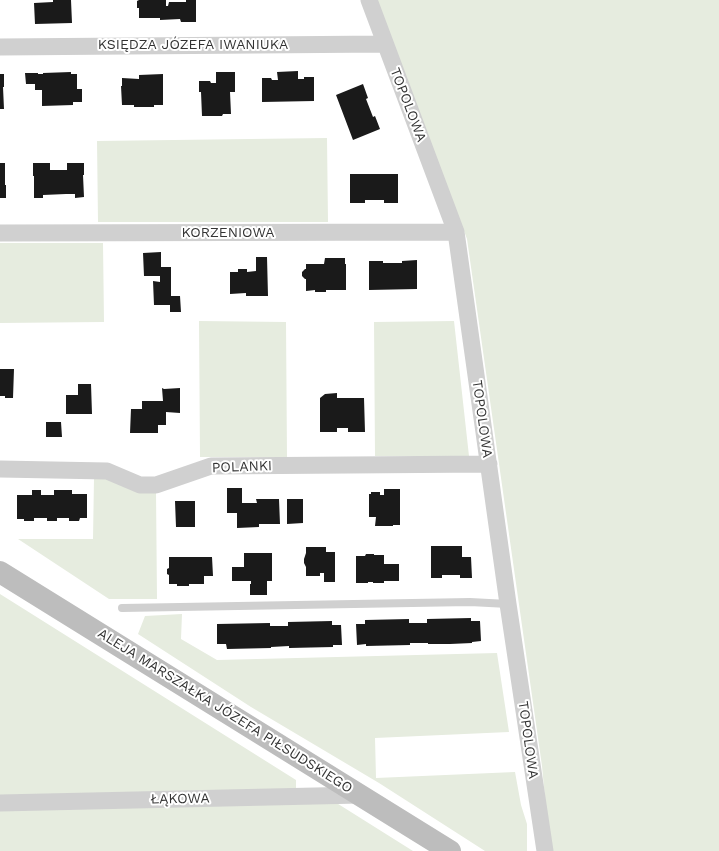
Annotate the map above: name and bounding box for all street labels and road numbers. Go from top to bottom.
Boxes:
street label: KSIĘDZA JÓZEFA IWANIUKA [98,37,288,53]
street label: TOPOLOWA [386,65,430,145]
street label: KORZENIOWA [181,225,275,241]
street label: TOPOLOWA [468,379,496,459]
street label: POLANKI [212,458,272,476]
street label: ALEJA MARSZAŁKA JÓZEFA PIŁSUDSKIEGO [95,625,355,797]
street label: TOPOLOWA [514,700,542,780]
street label: ŁĄKOWA [150,790,210,808]

